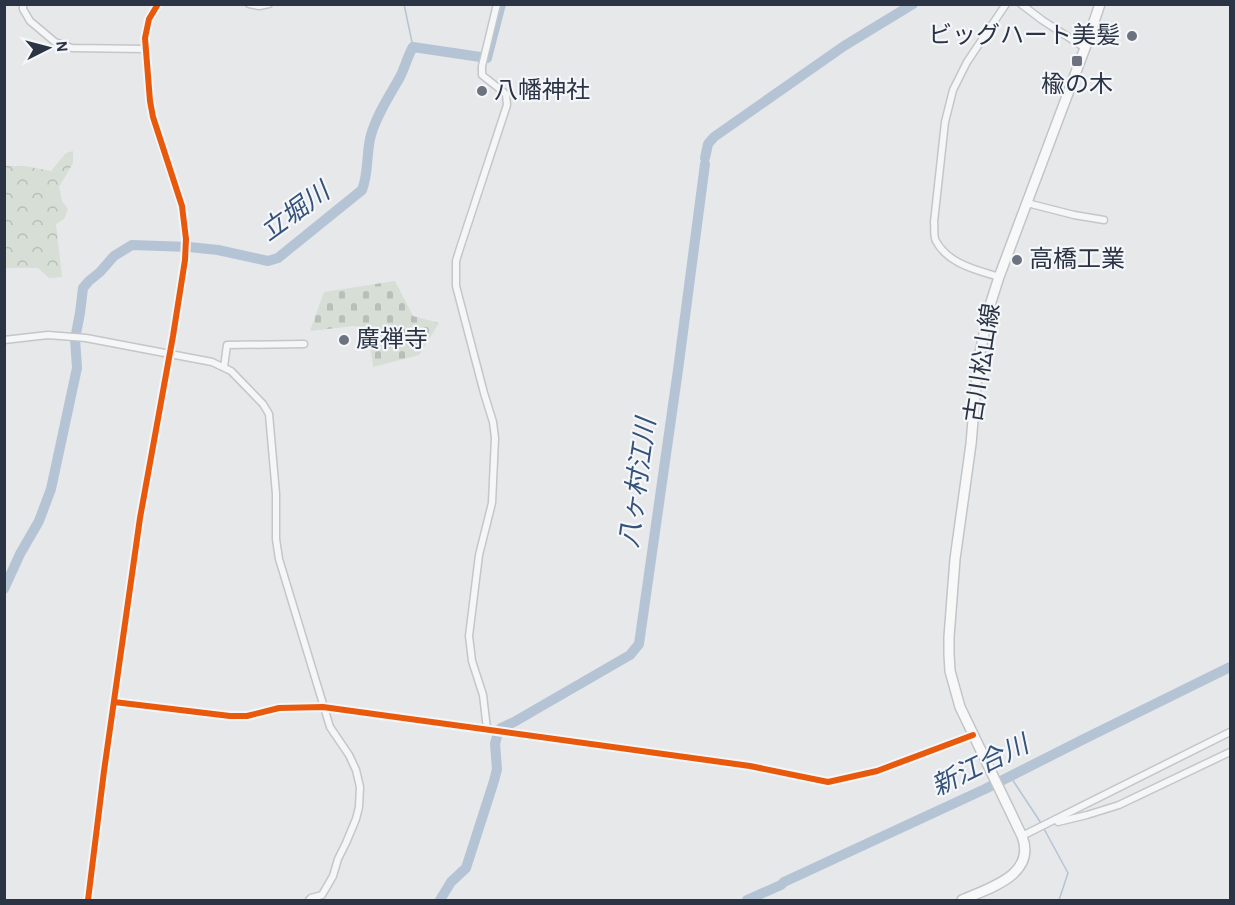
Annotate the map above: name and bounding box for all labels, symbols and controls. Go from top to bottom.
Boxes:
north arrow [18,18,78,78]
place label: ビッグハート美髪 [928,22,1120,48]
marker: ビッグハート美髪 [1125,29,1139,43]
text: N [53,40,70,53]
marker: 楡の木 [1070,54,1084,68]
place label: 楡の木 [1041,71,1113,97]
place label: 八幡神社 [494,77,590,103]
marker: 八幡神社 [475,84,489,98]
water label: 立堀川 [255,176,337,245]
place label: 高橋工業 [1029,246,1125,272]
marker: 高橋工業 [1010,253,1024,267]
street label: 古川松山線 [960,302,1004,424]
place label: 廣禅寺 [356,326,428,352]
marker: 廣禅寺 [337,333,351,347]
water label: 八ヶ村江川 [615,414,660,549]
water label: 新江合川 [927,729,1035,800]

